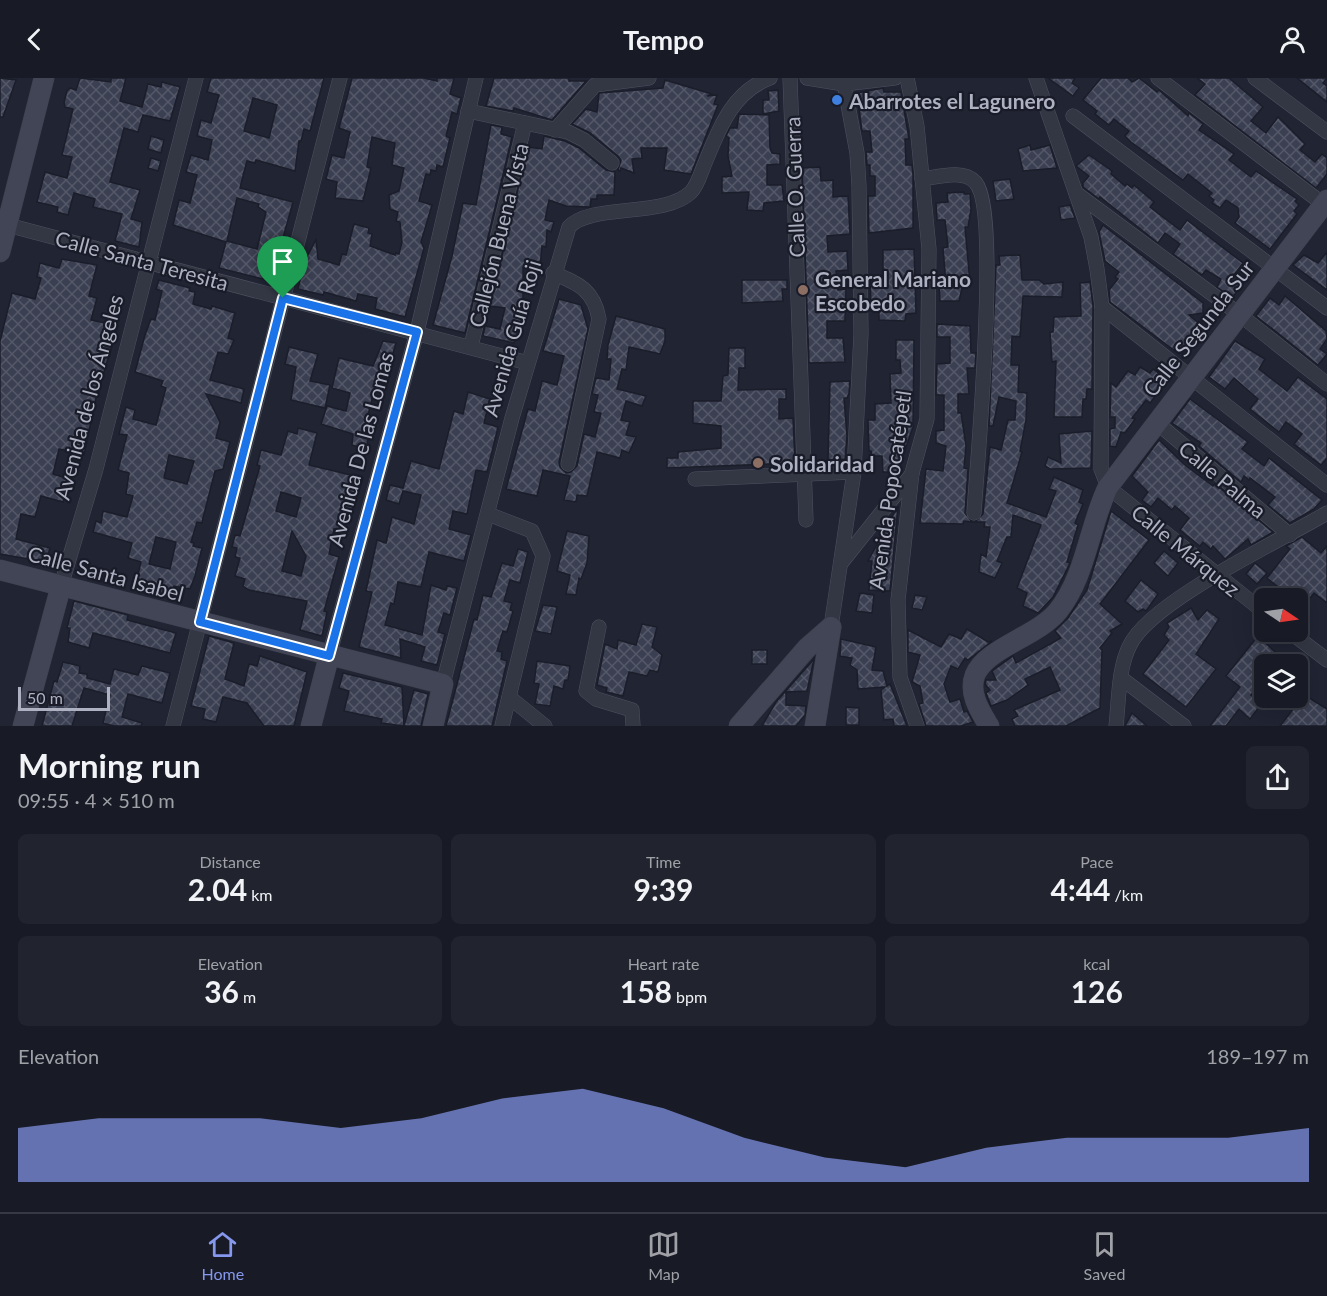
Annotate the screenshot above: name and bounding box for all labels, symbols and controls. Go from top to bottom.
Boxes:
icon: back [18,23,51,56]
text: Tempo [623,23,704,56]
icon: person [1276,23,1309,56]
place label: Abarrotes el Lagunero [848,88,1055,113]
marker: Abarrotes el Lagunero [830,93,844,107]
street label: Calle O. Guerra [779,116,809,258]
street label: Callejón Buena Vista [463,140,533,330]
street label: Calle Santa Teresita [53,225,231,295]
pin [257,236,308,298]
icon: arrive [266,245,299,278]
street label: Calle Segunda Sur [1137,255,1259,401]
street label: Avenida Guía Roji [477,257,545,419]
place label: General Mariano Escobedo [815,266,971,315]
marker: General Mariano Escobedo [796,283,810,297]
street label: Avenida de los Ángeles [49,292,127,502]
street label: Avenida De las Lomas [322,349,398,549]
street label: Avenida Popocatépetl [863,389,915,591]
street label: Calle Palma [1174,435,1272,523]
place label: Solidaridad [770,451,874,476]
marker: Solidaridad [751,456,765,470]
street label: Calle Márquez [1127,499,1245,601]
street label: Calle Santa Isabel [25,540,187,606]
north arrow [1254,588,1308,642]
map controls [1254,588,1308,708]
button: layers [1254,654,1308,708]
scale bar [18,684,110,712]
text: 50 m [27,688,63,707]
text: Morning run [18,745,201,785]
button: share [1246,746,1309,809]
text: 09:55 · 4 × 510 m [18,788,175,812]
text: Distance [199,852,261,871]
text: Time [646,852,681,871]
text: Pace [1080,852,1113,871]
text: 2.04 [188,871,247,907]
text: 9:39 [634,871,693,907]
text: 4:44 [1051,871,1110,907]
text: km [247,885,273,904]
text: /km [1110,885,1143,904]
text: Elevation [198,954,263,973]
text: Heart rate [628,954,699,973]
text: kcal [1083,954,1110,973]
text: 36 [204,973,239,1009]
text: 158 [620,973,672,1009]
text: 126 [1071,973,1123,1009]
text: m [239,987,256,1006]
text: bpm [672,987,707,1006]
text: Elevation [18,1044,99,1068]
text: 189–197 m [1206,1044,1309,1068]
tab: Home [202,1228,244,1283]
tab: Map [647,1228,680,1283]
tab: Saved [1084,1228,1125,1283]

